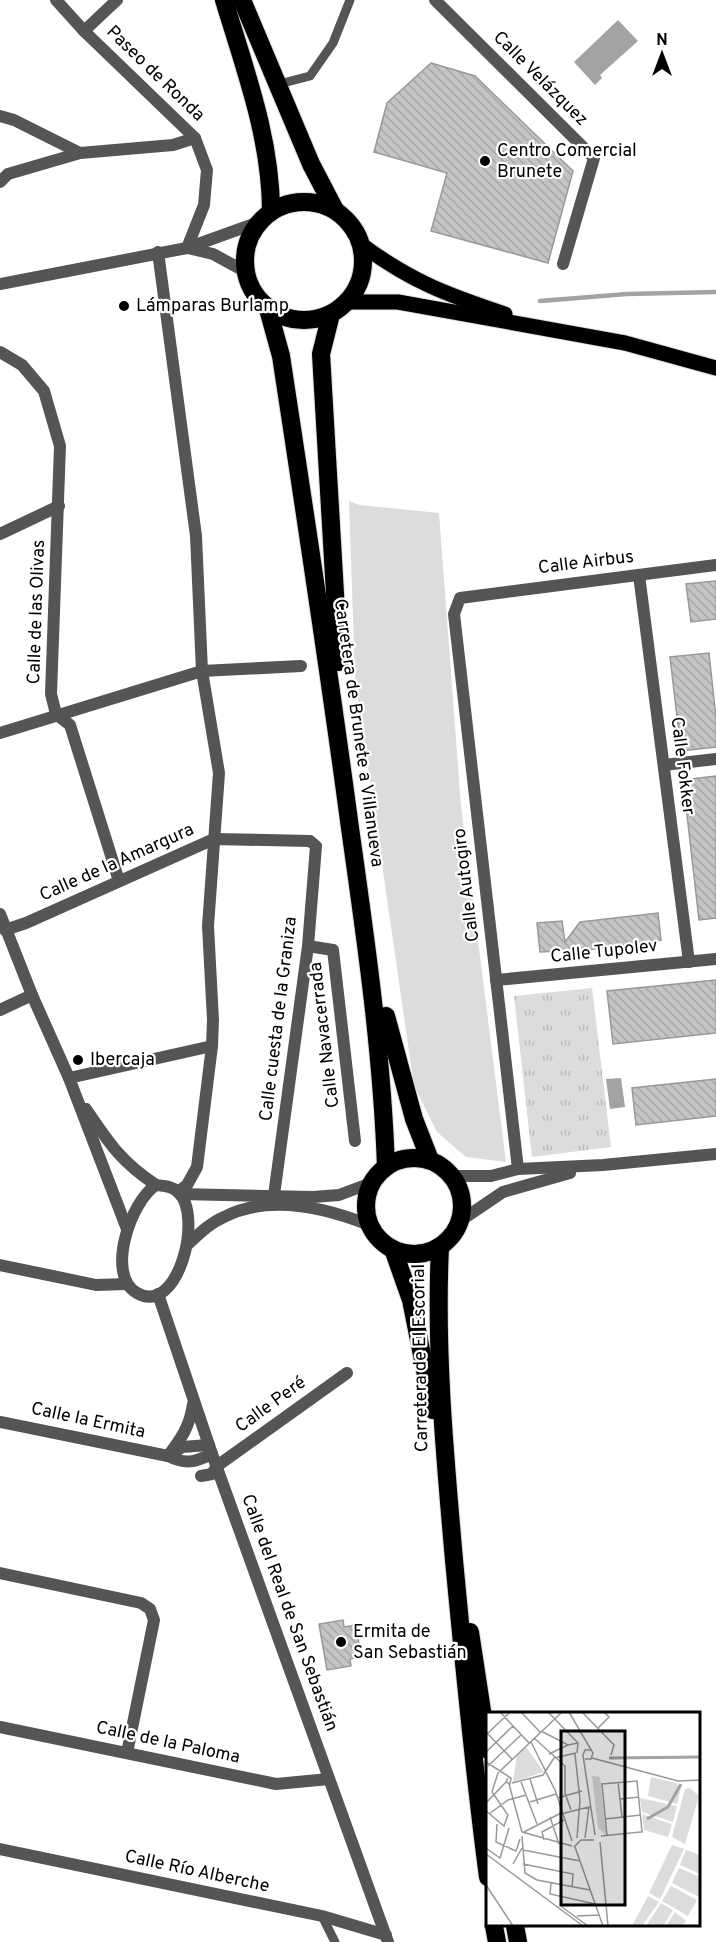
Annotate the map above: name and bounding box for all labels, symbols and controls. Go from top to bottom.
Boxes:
street label: Paseo de Ronda [101,21,209,127]
north arrow [632,24,692,84]
street label: Calle Velázquez [488,27,592,131]
text: N [656,31,668,51]
place label: Centro Comercial Brunete [497,140,637,184]
marker: Centro Comercial Brunete [478,154,492,168]
place label: Lámparas Burlamp [136,295,289,318]
marker: Lámparas Burlamp [117,299,131,313]
street label: Calle de las Olivas [23,539,51,685]
street label: Calle Airbus [537,546,635,580]
street label: Carretera de Brunete a Villanueva [328,597,388,869]
street label: Calle Fokker [665,716,699,816]
street label: Calle de la Amargura [36,819,198,907]
street label: Calle Autogiro [449,827,485,943]
street label: Calle cuesta de la Graniza [255,915,303,1123]
street label: Calle Tupolev [549,935,659,969]
street label: Calle Navacerrada [305,961,345,1109]
place label: Ibercaja [90,1049,155,1072]
marker: Ibercaja [71,1053,85,1067]
street label: Carretera de El Escorial [408,1264,434,1452]
street label: Calle Peré [231,1372,311,1438]
street label: Calle la Ermita [29,1398,147,1444]
street label: Calle del Real de San Sebastián [235,1491,343,1735]
place label: Ermita de San Sebastián [353,1621,467,1665]
marker: Ermita de San Sebastián [334,1635,348,1649]
inset map [486,1712,701,1927]
street label: Calle de la Paloma [94,1716,242,1770]
street label: Calle Río Alberche [123,1845,271,1899]

